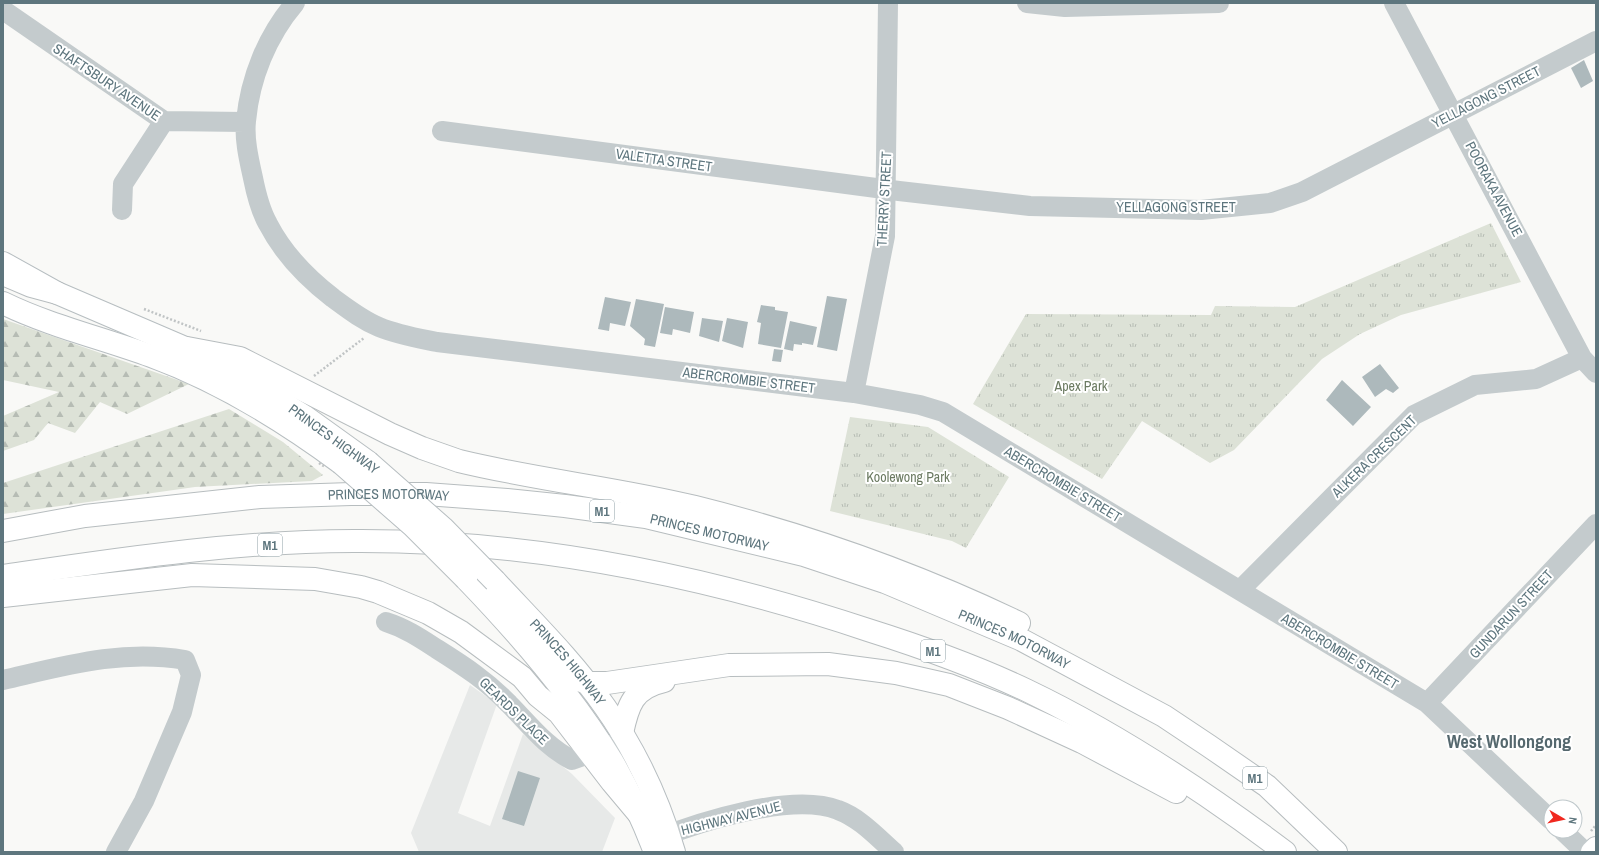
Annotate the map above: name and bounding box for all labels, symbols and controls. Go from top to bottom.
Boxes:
street label: SHAFTSBURY AVENUE [50,39,164,125]
street label: YELLAGONG STREET [1429,62,1543,132]
street label: POORAKA AVENUE [1461,138,1527,240]
street label: VALETTA STREET [615,144,713,176]
street label: THERRY STREET [873,151,895,247]
street label: YELLAGONG STREET [1116,198,1236,216]
street label: ABERCROMBIE STREET [681,363,816,397]
park label: Apex Park [1054,377,1108,395]
street label: PRINCES HIGHWAY [285,400,383,478]
street label: ALKERA CRESCENT [1327,411,1420,502]
street label: ABERCROMBIE STREET [1000,441,1125,526]
park label: Koolewong Park [866,468,950,486]
street label: PRINCES MOTORWAY [327,485,450,505]
road number: M1 [590,500,614,522]
street label: PRINCES MOTORWAY [648,509,771,555]
road number: M1 [258,534,282,556]
street label: GUNDARUN STREET [1465,566,1557,662]
street label: PRINCES MOTORWAY [956,605,1074,673]
street label: ABERCROMBIE STREET [1277,608,1402,693]
street label: PRINCES HIGHWAY [526,615,610,709]
road number: M1 [921,640,945,662]
street label: GEARDS PLACE [476,673,552,749]
district label: West Wollongong [1447,729,1571,754]
road number: M1 [1243,767,1267,789]
street label: HIGHWAY AVENUE [679,797,783,839]
north arrow [1543,799,1583,839]
text: N [1565,816,1580,825]

